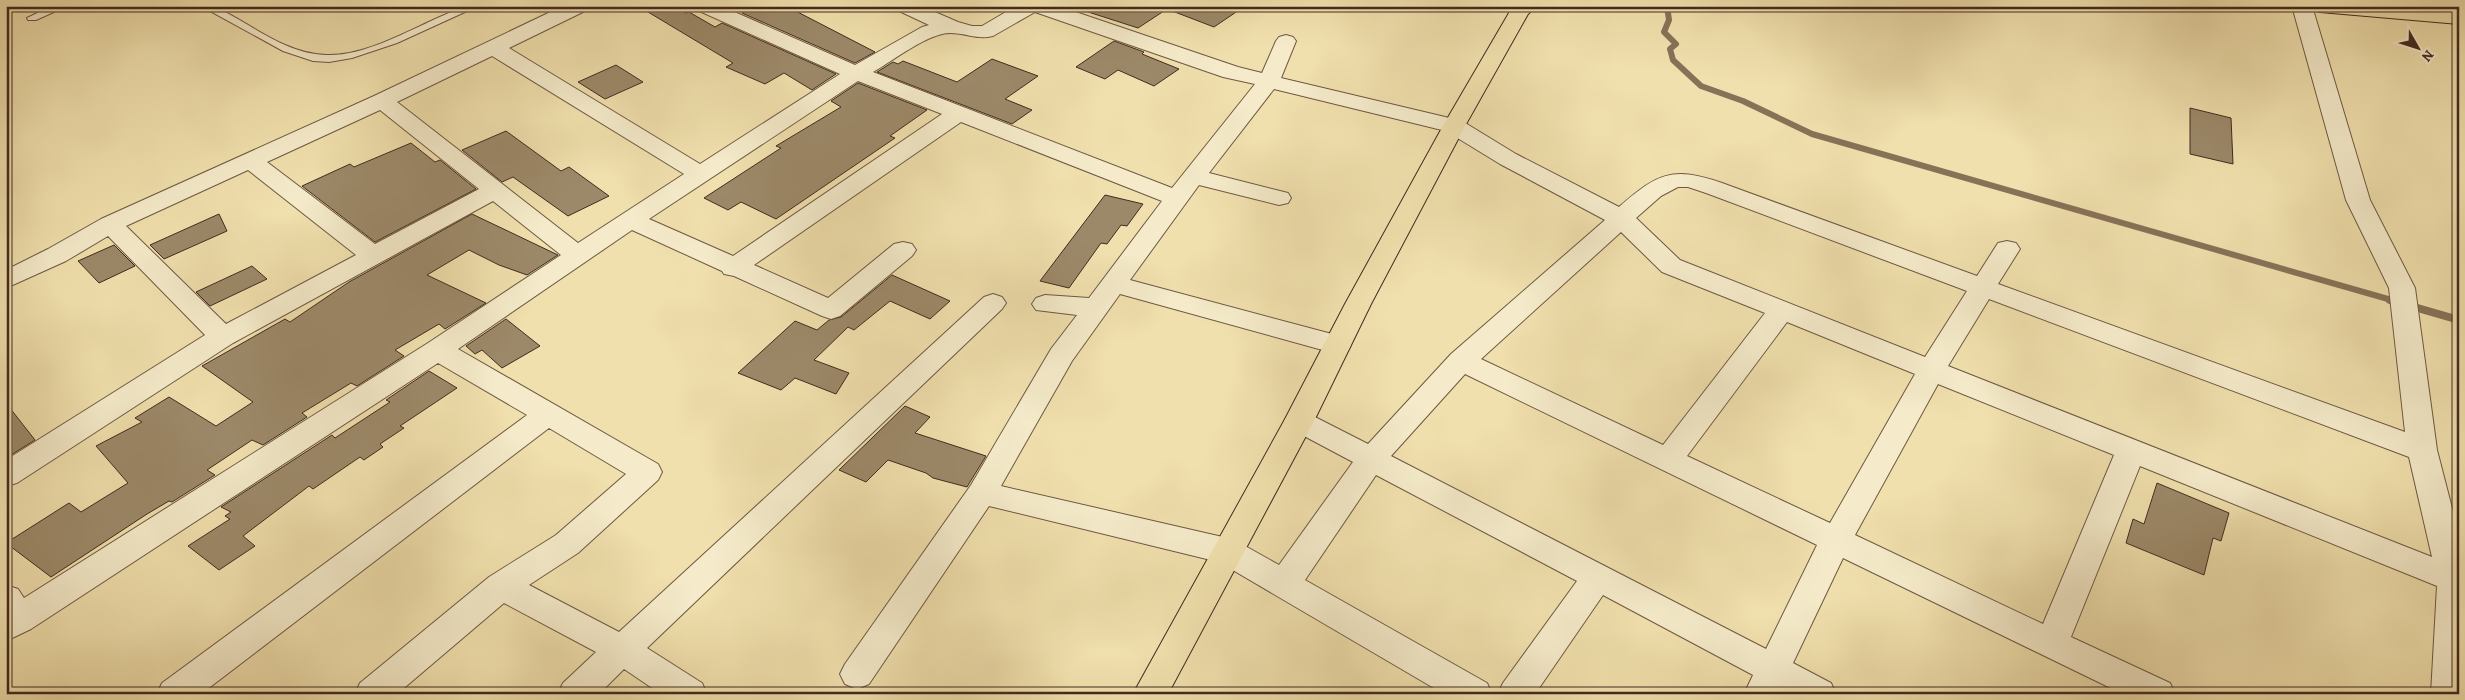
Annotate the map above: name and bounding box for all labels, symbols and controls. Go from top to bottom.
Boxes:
north arrow [2392,22,2442,72]
text: N [2417,46,2438,66]

